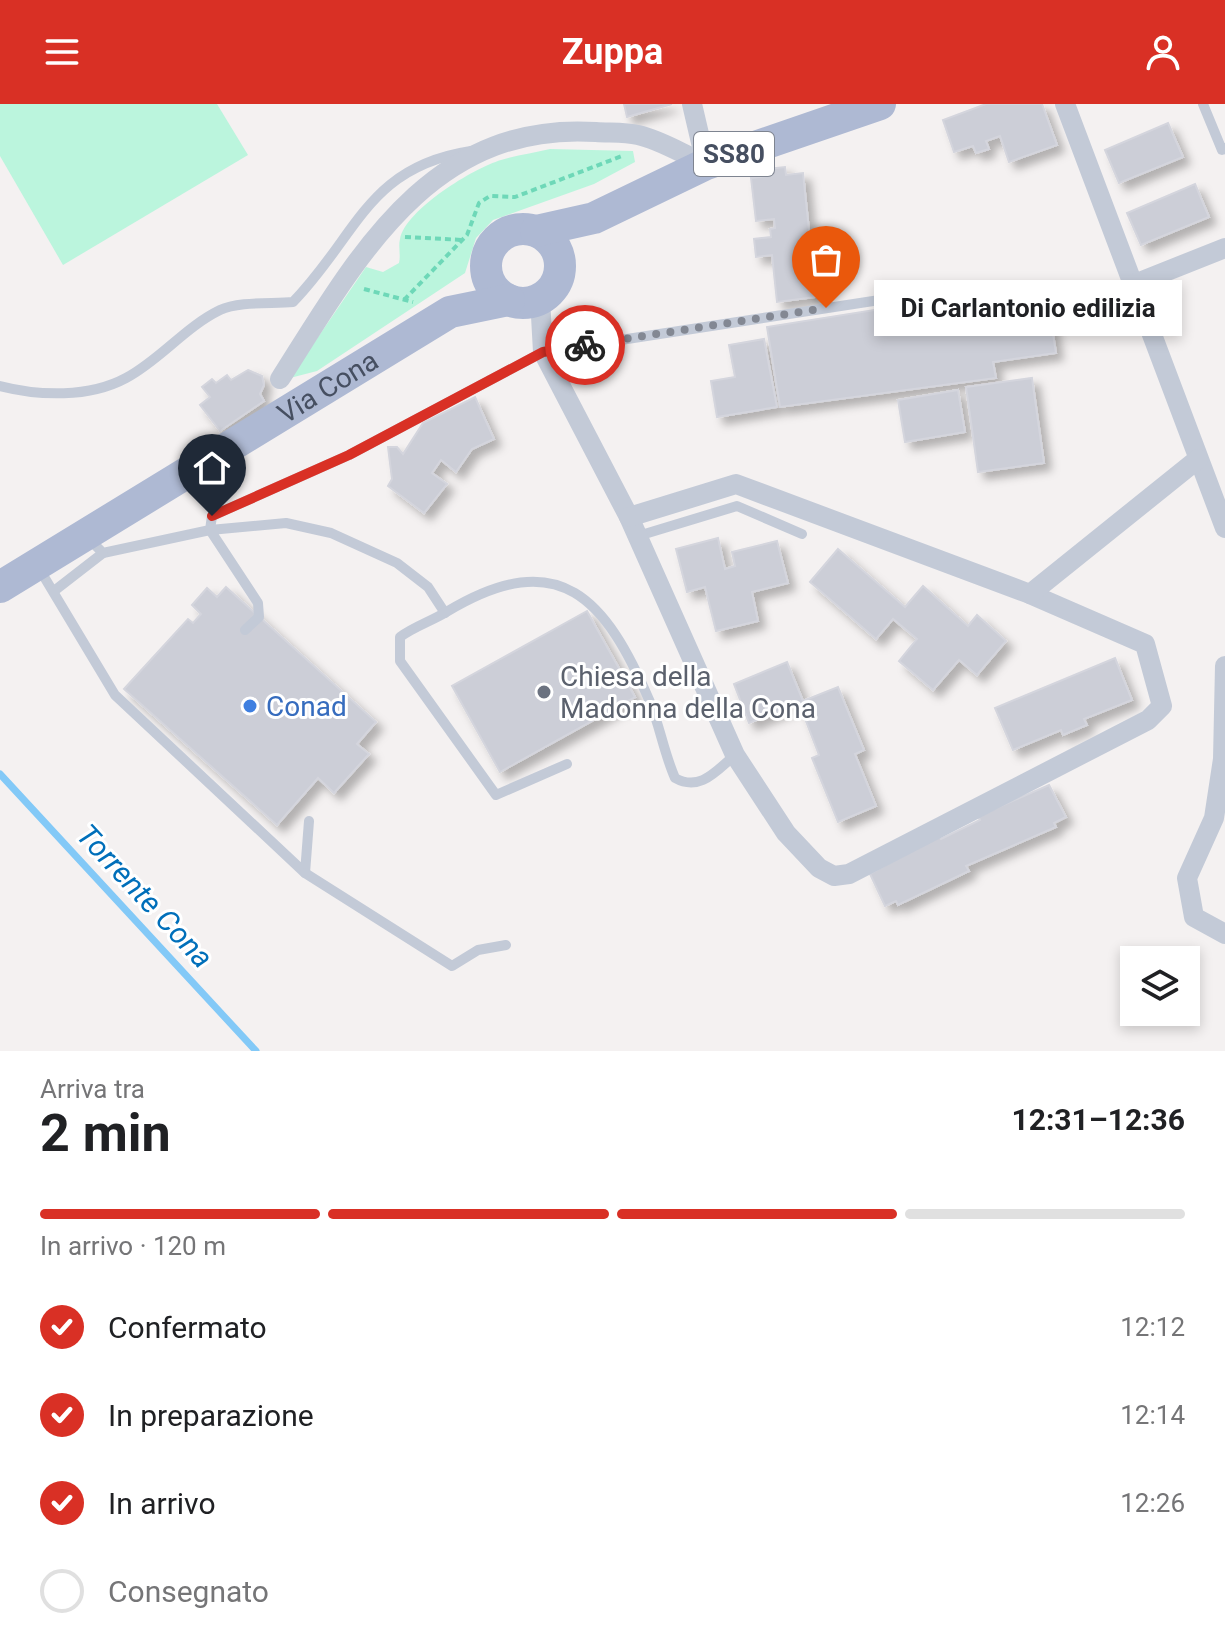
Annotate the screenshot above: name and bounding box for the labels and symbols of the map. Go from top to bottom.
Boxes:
road number: SS80 [694,132,774,176]
pin [792,226,860,308]
callout: Di Carlantonio edilizia [874,280,1182,336]
courier [545,305,625,385]
street label: Via Cona [271,344,384,430]
pin [178,434,246,516]
place label: Chiesa della Madonna della Cona [560,660,816,725]
marker: Chiesa della Madonna della Cona [535,683,553,701]
place label: Conad [266,690,347,723]
marker: Conad [241,697,259,715]
water label: Torrente Cona [70,817,220,975]

